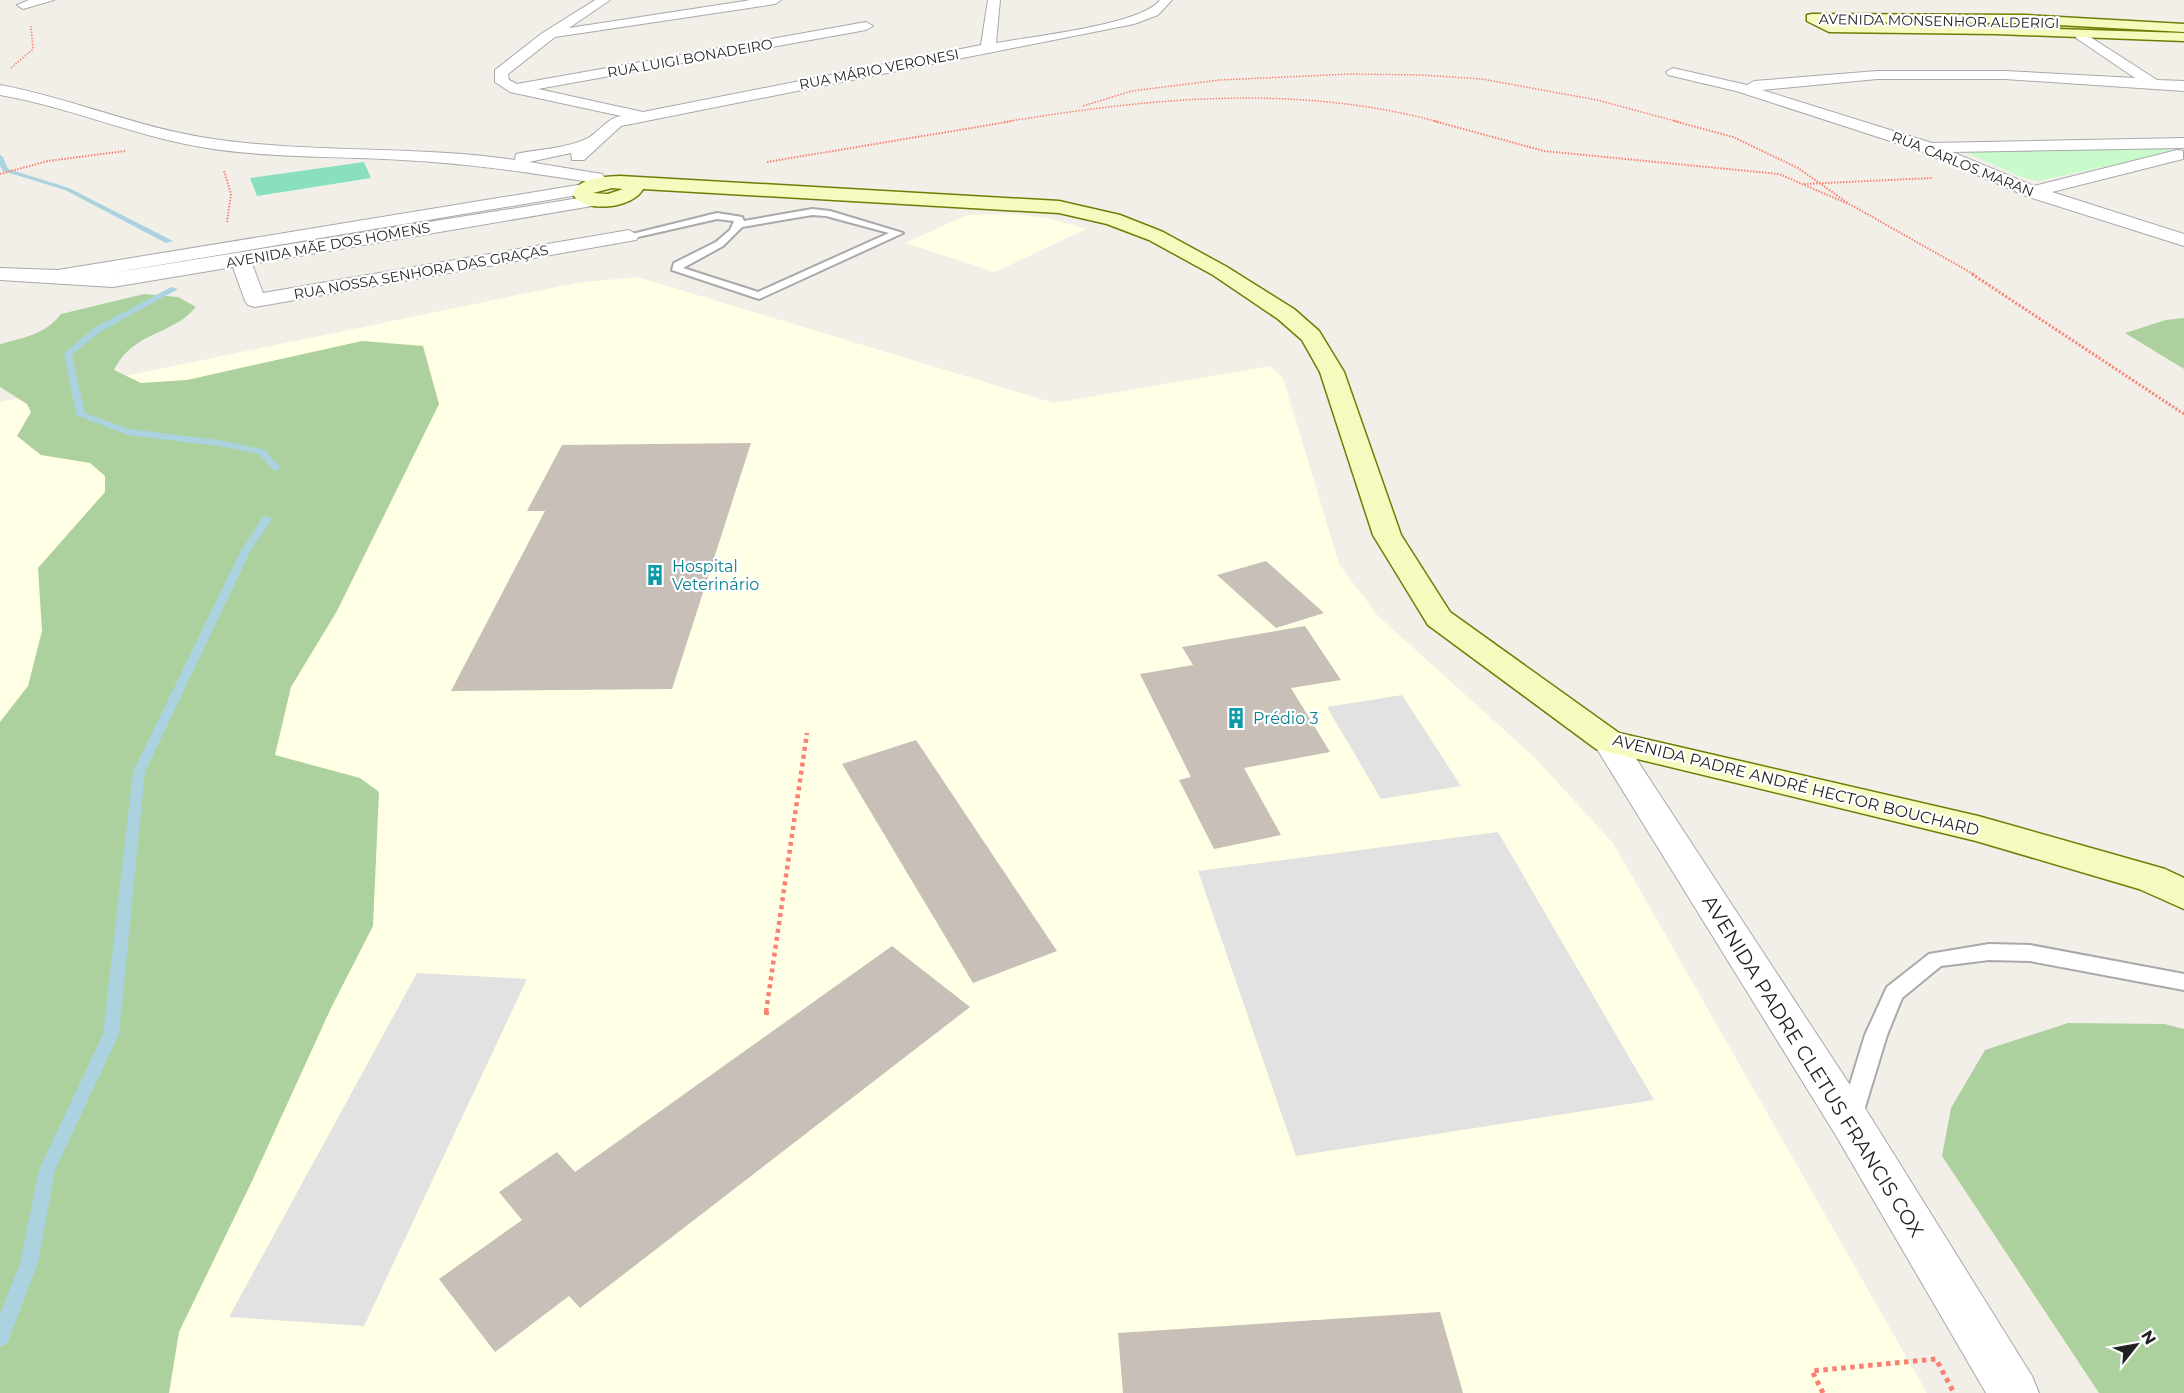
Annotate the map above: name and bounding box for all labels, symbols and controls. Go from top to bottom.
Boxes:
street label: AVENIDA MONSENHOR ALDERIGI [1819,10,2059,32]
street label: RUA LUIGI BONADEIRO [606,35,774,81]
street label: RUA MÁRIO VERONESI [798,45,960,93]
street label: RUA CARLOS MARAN [1889,127,2037,201]
street label: AVENIDA MÃE DOS HOMENS [224,218,432,272]
street label: RUA NOSSA SENHORA DAS GRAÇAS [292,241,550,303]
place label: Hospital Veterinário [672,557,759,594]
building icon: Hospital Veterinário [643,563,667,587]
building icon: Prédio 3 [1224,706,1248,730]
place label: Prédio 3 [1253,709,1318,728]
street label: AVENIDA PADRE ANDRÉ HECTOR BOUCHARD [1611,730,1981,840]
street label: AVENIDA PADRE CLETUS FRANCIS COX [1697,891,1929,1241]
north arrow [2106,1315,2166,1375]
text: N [2137,1327,2160,1348]

